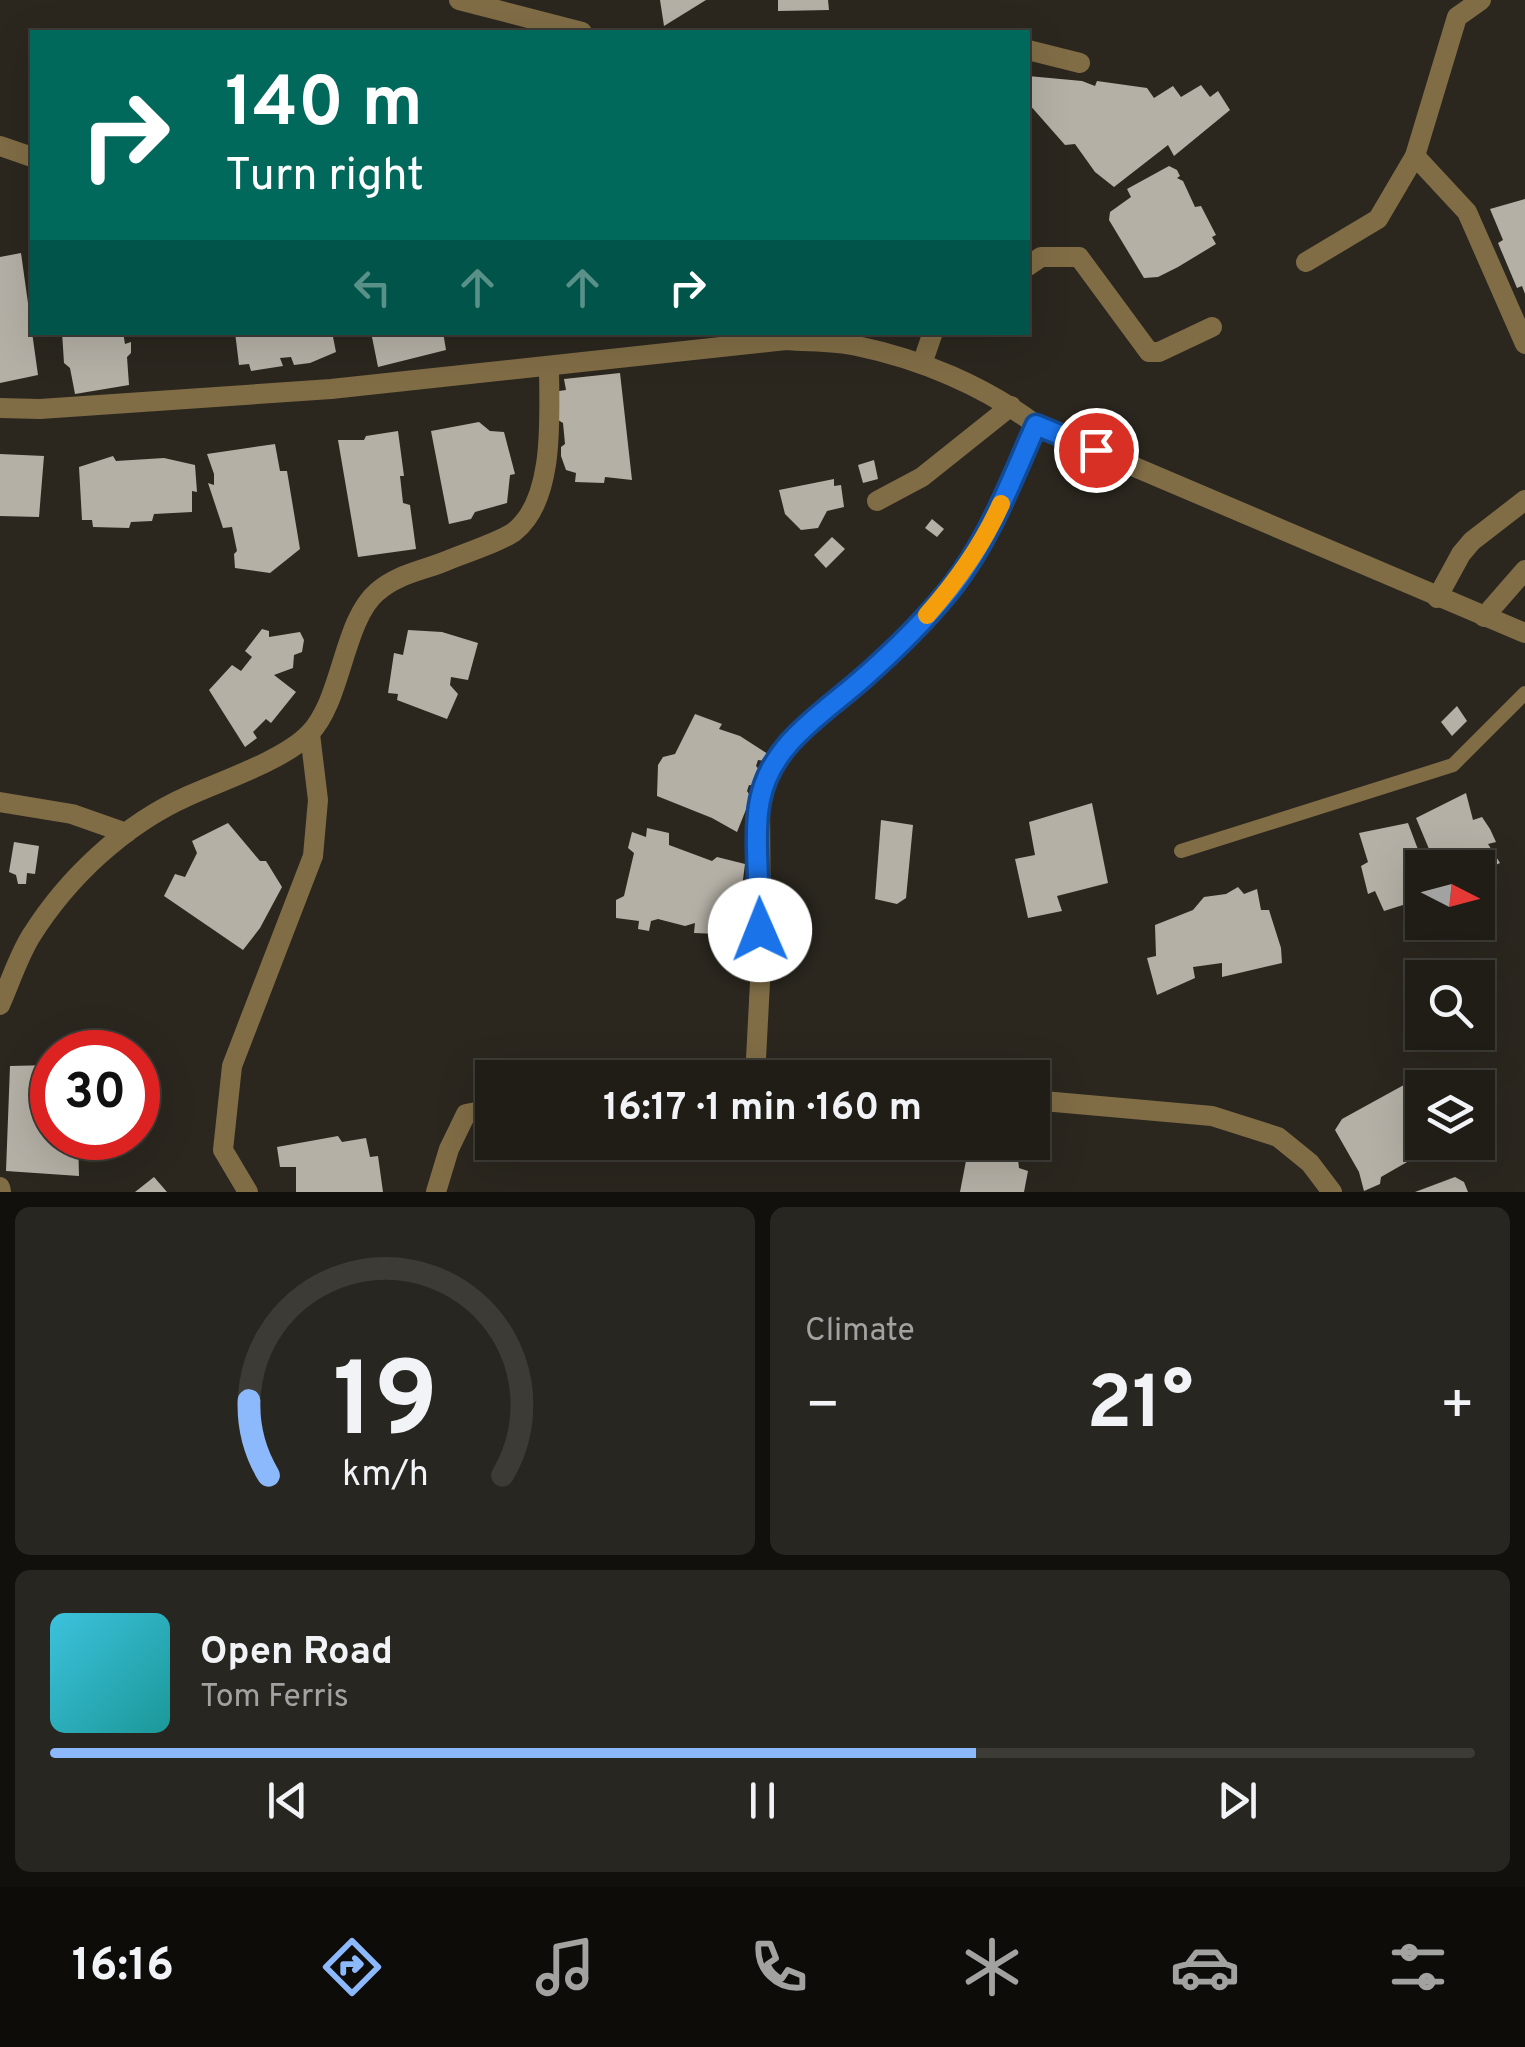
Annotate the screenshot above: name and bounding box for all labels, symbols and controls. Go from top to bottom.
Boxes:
text: 140 m [225,62,423,151]
icon: right [60,70,190,200]
text: Turn right [225,149,424,206]
icon: left [345,260,400,315]
icon: ahead [450,260,505,315]
icon: ahead [555,260,610,315]
icon: right [660,260,715,315]
pin [1054,408,1139,493]
icon: arrive [1069,423,1124,478]
north arrow [1405,850,1495,940]
map controls [1405,850,1495,1160]
position arrow [708,878,812,982]
button: search [1405,960,1495,1050]
speed limit sign: 30 [30,1030,160,1160]
button: layers [1405,1070,1495,1160]
text: 16:17 · 1 min · 160 m [603,1085,922,1134]
text: Climate [805,1312,915,1352]
text: 19 [332,1341,438,1473]
text: 21° [1086,1360,1194,1455]
text: − [805,1373,840,1443]
text: + [1440,1373,1475,1443]
text: km/h [342,1453,428,1499]
text: Open Road [200,1629,393,1678]
text: Tom Ferris [200,1678,349,1718]
icon: previous [260,1773,315,1828]
icon: pause [735,1773,790,1828]
icon: next [1210,1773,1265,1828]
icon: directions [317,1932,387,2002]
icon: music [530,1932,600,2002]
icon: phone [744,1932,814,2002]
icon: climate [957,1932,1027,2002]
icon: car [1170,1932,1240,2002]
icon: filters [1383,1932,1453,2002]
text: 16:16 [72,1939,174,1996]

